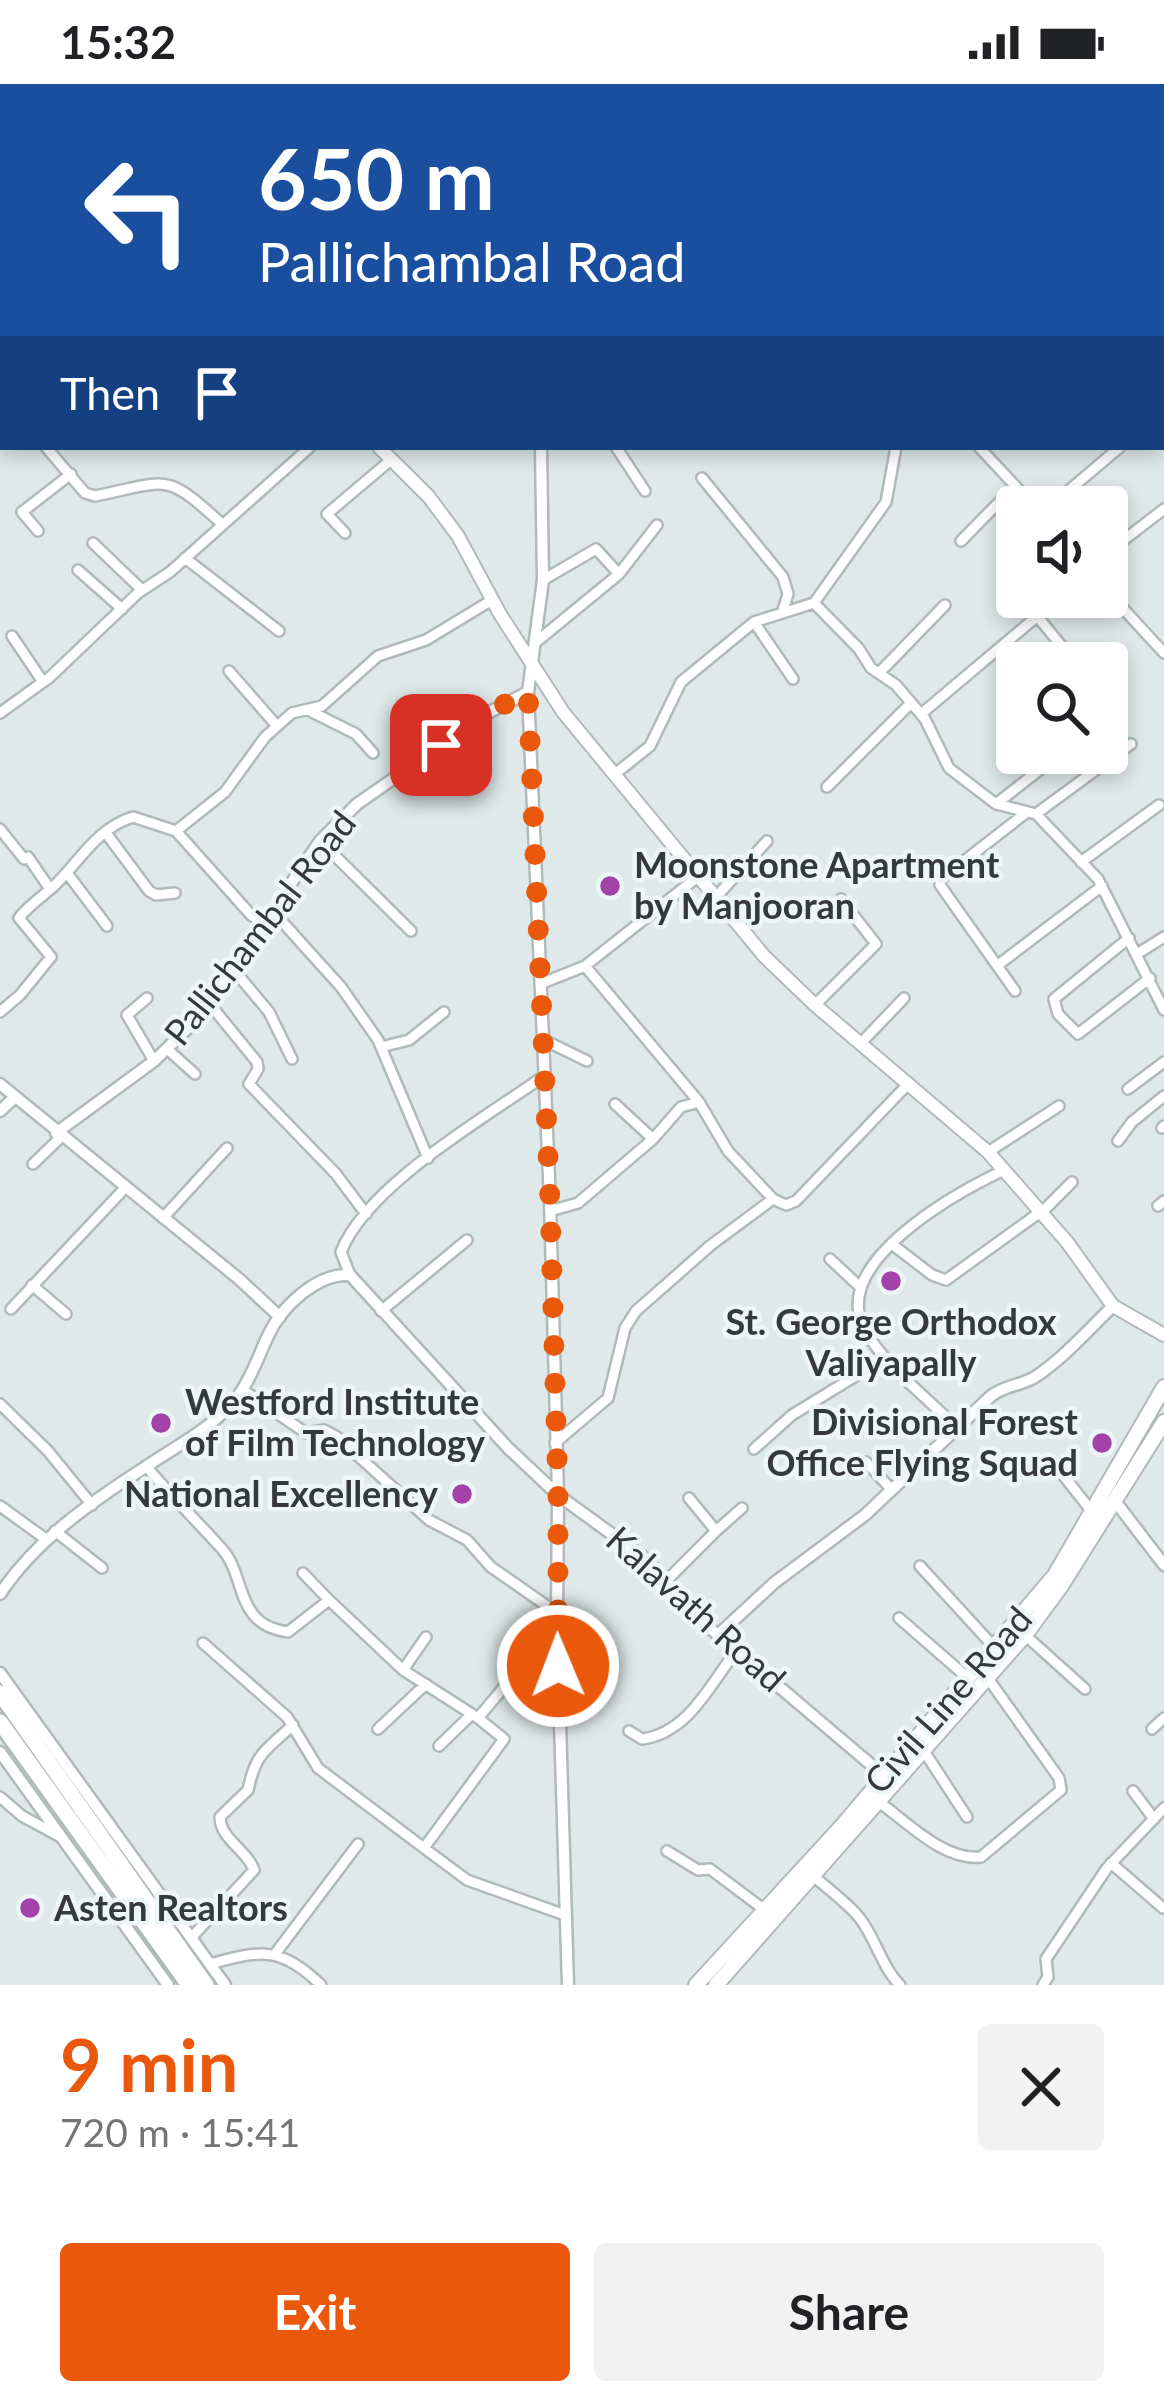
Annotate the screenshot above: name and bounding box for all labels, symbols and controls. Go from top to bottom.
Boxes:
text: 15:32 [60,15,176,69]
text: 650 m [258,127,495,228]
icon: left [60,132,216,288]
text: Pallichambal Road [258,229,685,294]
icon: arrive [184,360,250,426]
text: Then [60,366,160,420]
map controls [996,486,1128,774]
button: sound [996,486,1128,618]
button: search [996,642,1128,774]
pin [390,694,492,796]
icon: arrive [408,712,474,778]
street label: Pallichambal Road [154,802,364,1053]
place label: Moonstone Apartment by Manjooran [634,842,1000,927]
marker: Moonstone Apartment by Manjooran [597,873,623,899]
marker: St. George Orthodox Valiyapally [878,1268,904,1294]
place label: St. George Orthodox Valiyapally [725,1299,1057,1384]
place label: Westford Institute of Film Technology [185,1379,485,1464]
place label: Divisional Forest Office Flying Squad [766,1399,1079,1484]
marker: Westford Institute of Film Technology [148,1410,174,1436]
marker: Divisional Forest Office Flying Squad [1089,1430,1115,1456]
place label: National Excellency [124,1471,438,1515]
marker: National Excellency [449,1481,475,1507]
street label: Kalavath Road [598,1516,795,1700]
street label: Civil Line Road [854,1597,1040,1802]
position arrow [495,1603,621,1729]
place label: Asten Realtors [53,1885,288,1929]
marker: Asten Realtors [17,1895,43,1921]
text: 9 min [60,2021,238,2107]
button: close [978,2024,1104,2150]
text: 720 m · 15:41 [60,2109,300,2155]
button: Exit [60,2243,570,2381]
button: Share [594,2243,1104,2381]

